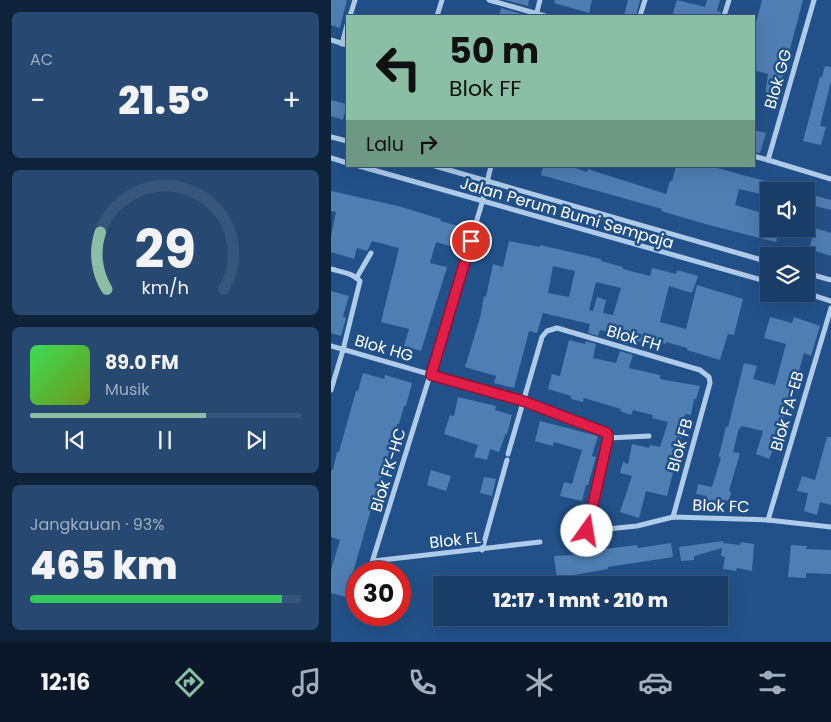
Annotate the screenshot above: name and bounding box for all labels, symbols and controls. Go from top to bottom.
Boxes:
text: 50 m [449,26,539,75]
icon: left [366,35,431,100]
street label: Blok GG [758,46,798,112]
text: AC [30,48,53,71]
text: Blok FF [449,73,521,104]
text: 21.5° [118,74,209,127]
text: − [30,81,45,120]
text: + [282,81,301,120]
icon: right [414,130,442,158]
text: Lalu [366,131,404,158]
street label: Jalan Perum Bumi Sempaja [457,171,677,255]
map controls [760,182,815,302]
button: sound [760,182,815,237]
text: 29 [135,213,196,286]
pin [450,220,492,262]
icon: arrive [457,227,485,255]
button: layers [760,247,815,302]
text: km/h [142,275,189,300]
street label: Blok FH [604,319,664,357]
street label: Blok HG [352,329,416,367]
text: 89.0 FM [105,349,179,376]
street label: Blok FA-EB [765,368,809,454]
text: Musik [105,378,150,401]
street label: Blok FB [661,416,699,474]
street label: Blok FK-HC [364,425,412,515]
icon: previous [61,426,89,454]
icon: pause [151,426,179,454]
icon: next [242,426,270,454]
street label: Blok FC [692,494,750,518]
position arrow [560,504,612,556]
text: Jangkauan · 93% [30,513,164,536]
street label: Blok FL [428,526,482,554]
text: 465 km [30,539,178,592]
speed limit sign: 30 [346,561,411,626]
text: 12:17 · 1 mnt · 210 m [493,587,668,614]
icon: directions [172,665,207,700]
icon: music [289,665,324,700]
icon: phone [405,665,440,700]
icon: climate [522,665,557,700]
icon: car [638,665,673,700]
icon: filters [755,665,790,700]
text: 12:16 [41,667,90,698]

